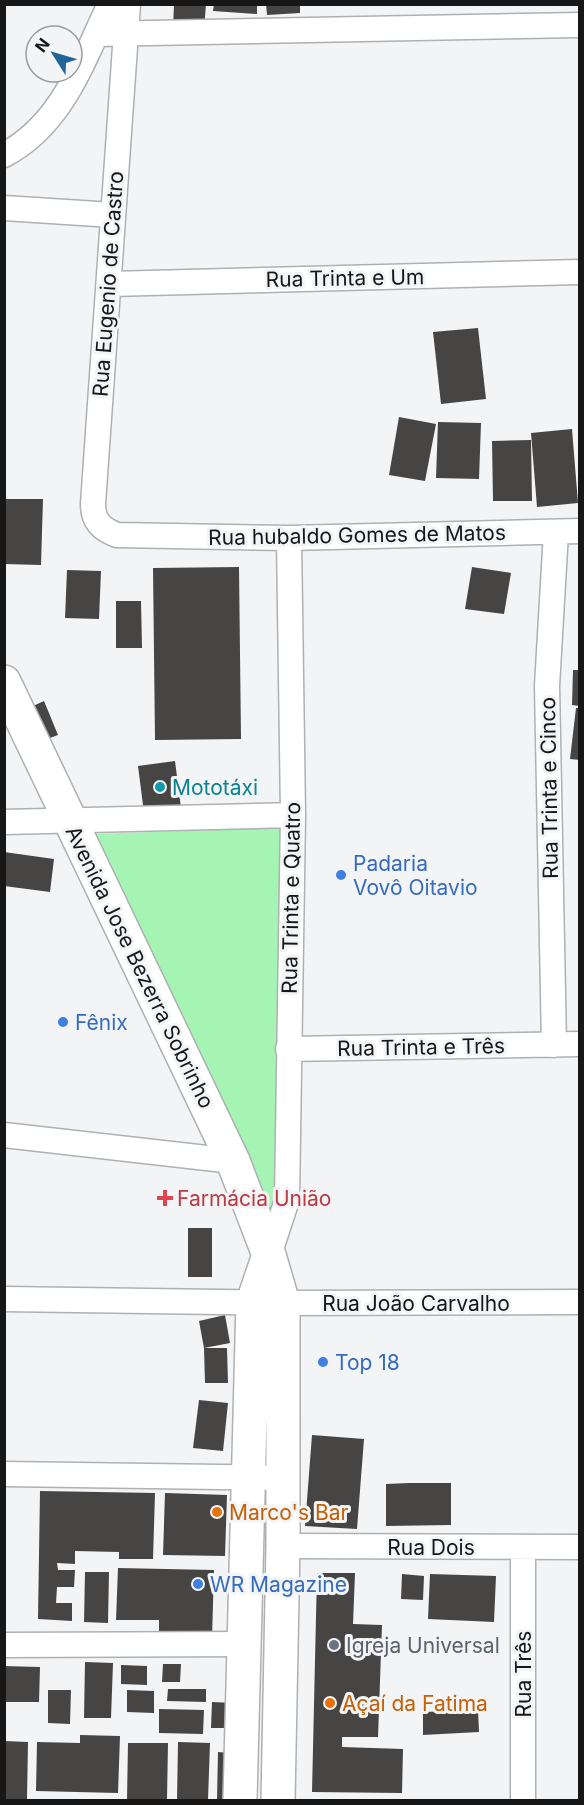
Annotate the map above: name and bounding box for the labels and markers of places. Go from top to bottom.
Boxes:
place label: Mototáxi [172,775,258,800]
marker: Mototáxi [153,780,167,794]
place label: Padaria Vovô Oitavio [353,851,478,900]
marker: Padaria Vovô Oitavio [334,868,348,882]
place label: Fênix [75,1010,128,1035]
marker: Fênix [56,1015,70,1029]
place label: Farmácia União [177,1186,331,1211]
marker: Farmácia União [158,1191,172,1205]
place label: Top 18 [335,1350,400,1375]
marker: Top 18 [316,1355,330,1369]
place label: Marco's Bar [229,1500,348,1525]
marker: Marco's Bar [210,1505,224,1519]
place label: WR Magazine [210,1572,347,1597]
marker: WR Magazine [191,1577,205,1591]
place label: Igreja Universal [346,1633,500,1658]
marker: Igreja Universal [327,1638,341,1652]
place label: Açaí da Fatima [342,1691,488,1716]
marker: Açaí da Fatima [323,1696,337,1710]

